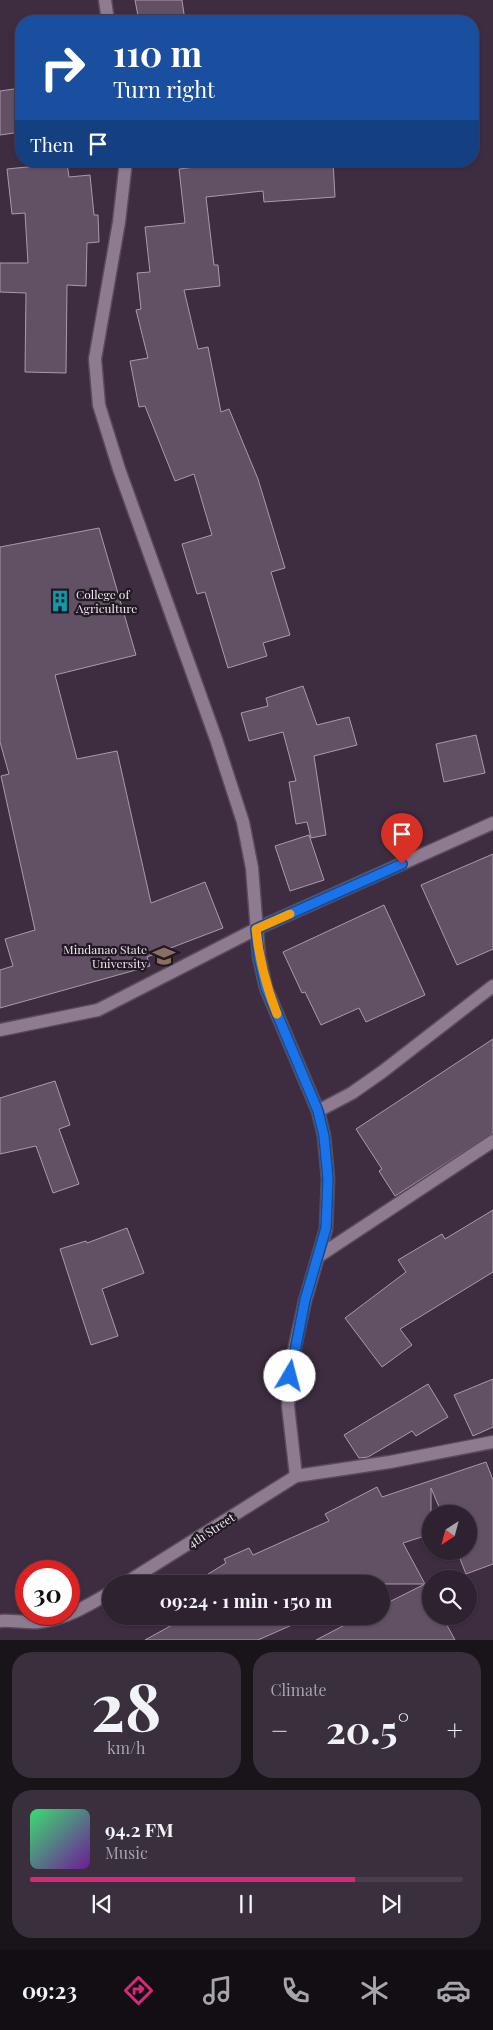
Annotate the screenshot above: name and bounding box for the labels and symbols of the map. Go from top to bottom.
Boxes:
place label: College of Agriculture [75,586,137,616]
building icon: College of Agriculture [47,588,73,614]
pin [381,813,423,864]
place label: Mindanao State University [63,941,147,971]
school or university icon: Mindanao State University [151,943,177,969]
position arrow [263,1349,315,1401]
north arrow [422,1505,478,1560]
street label: 4th Street [185,1509,238,1551]
speed limit sign: 30 [15,1560,80,1625]

